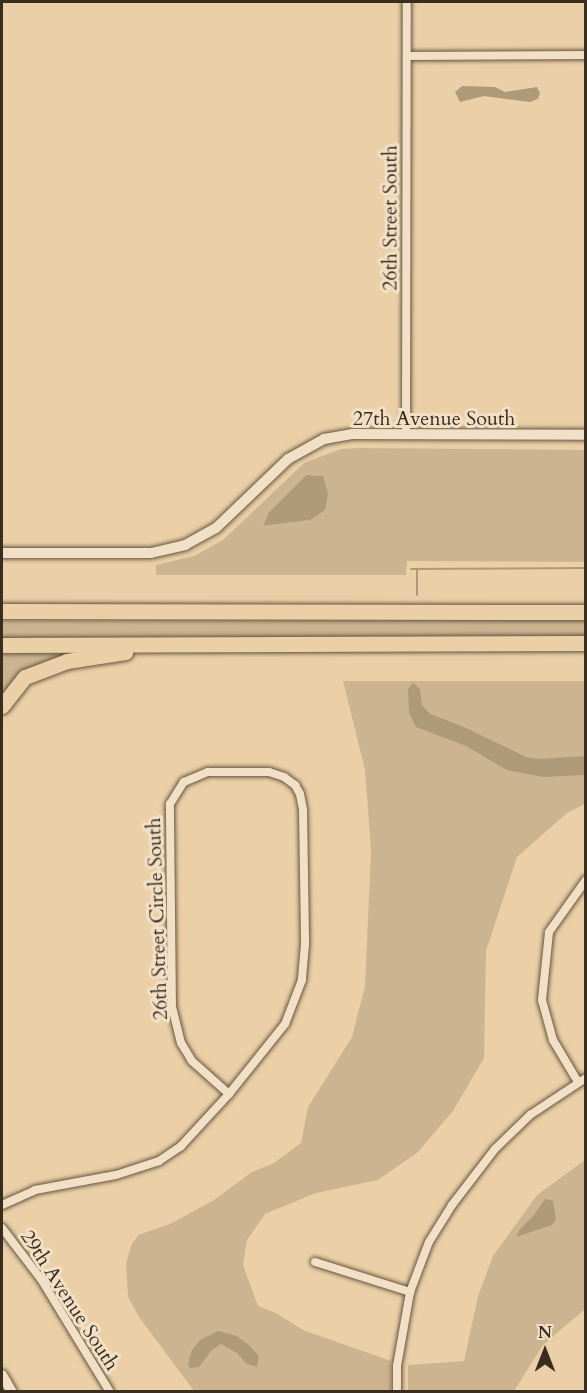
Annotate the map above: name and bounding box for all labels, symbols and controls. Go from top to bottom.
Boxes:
street label: 26th Street South [378,145,402,291]
street label: 27th Avenue South [353,406,515,430]
street label: 26th Street Circle South [141,817,173,1021]
street label: 29th Avenue South [16,1225,124,1375]
north arrow [515,1321,575,1381]
text: N [538,1322,552,1344]

